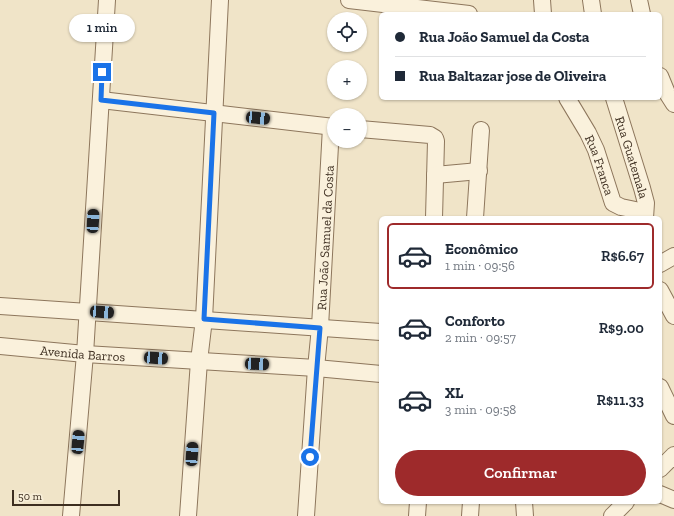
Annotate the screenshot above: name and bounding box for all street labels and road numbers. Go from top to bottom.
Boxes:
street label: Rua Guatemala [613,114,652,201]
street label: Rua Franca [582,132,618,198]
street label: Rua João Samuel da Costa [313,164,336,311]
street label: Avenida Barros [39,342,126,364]

